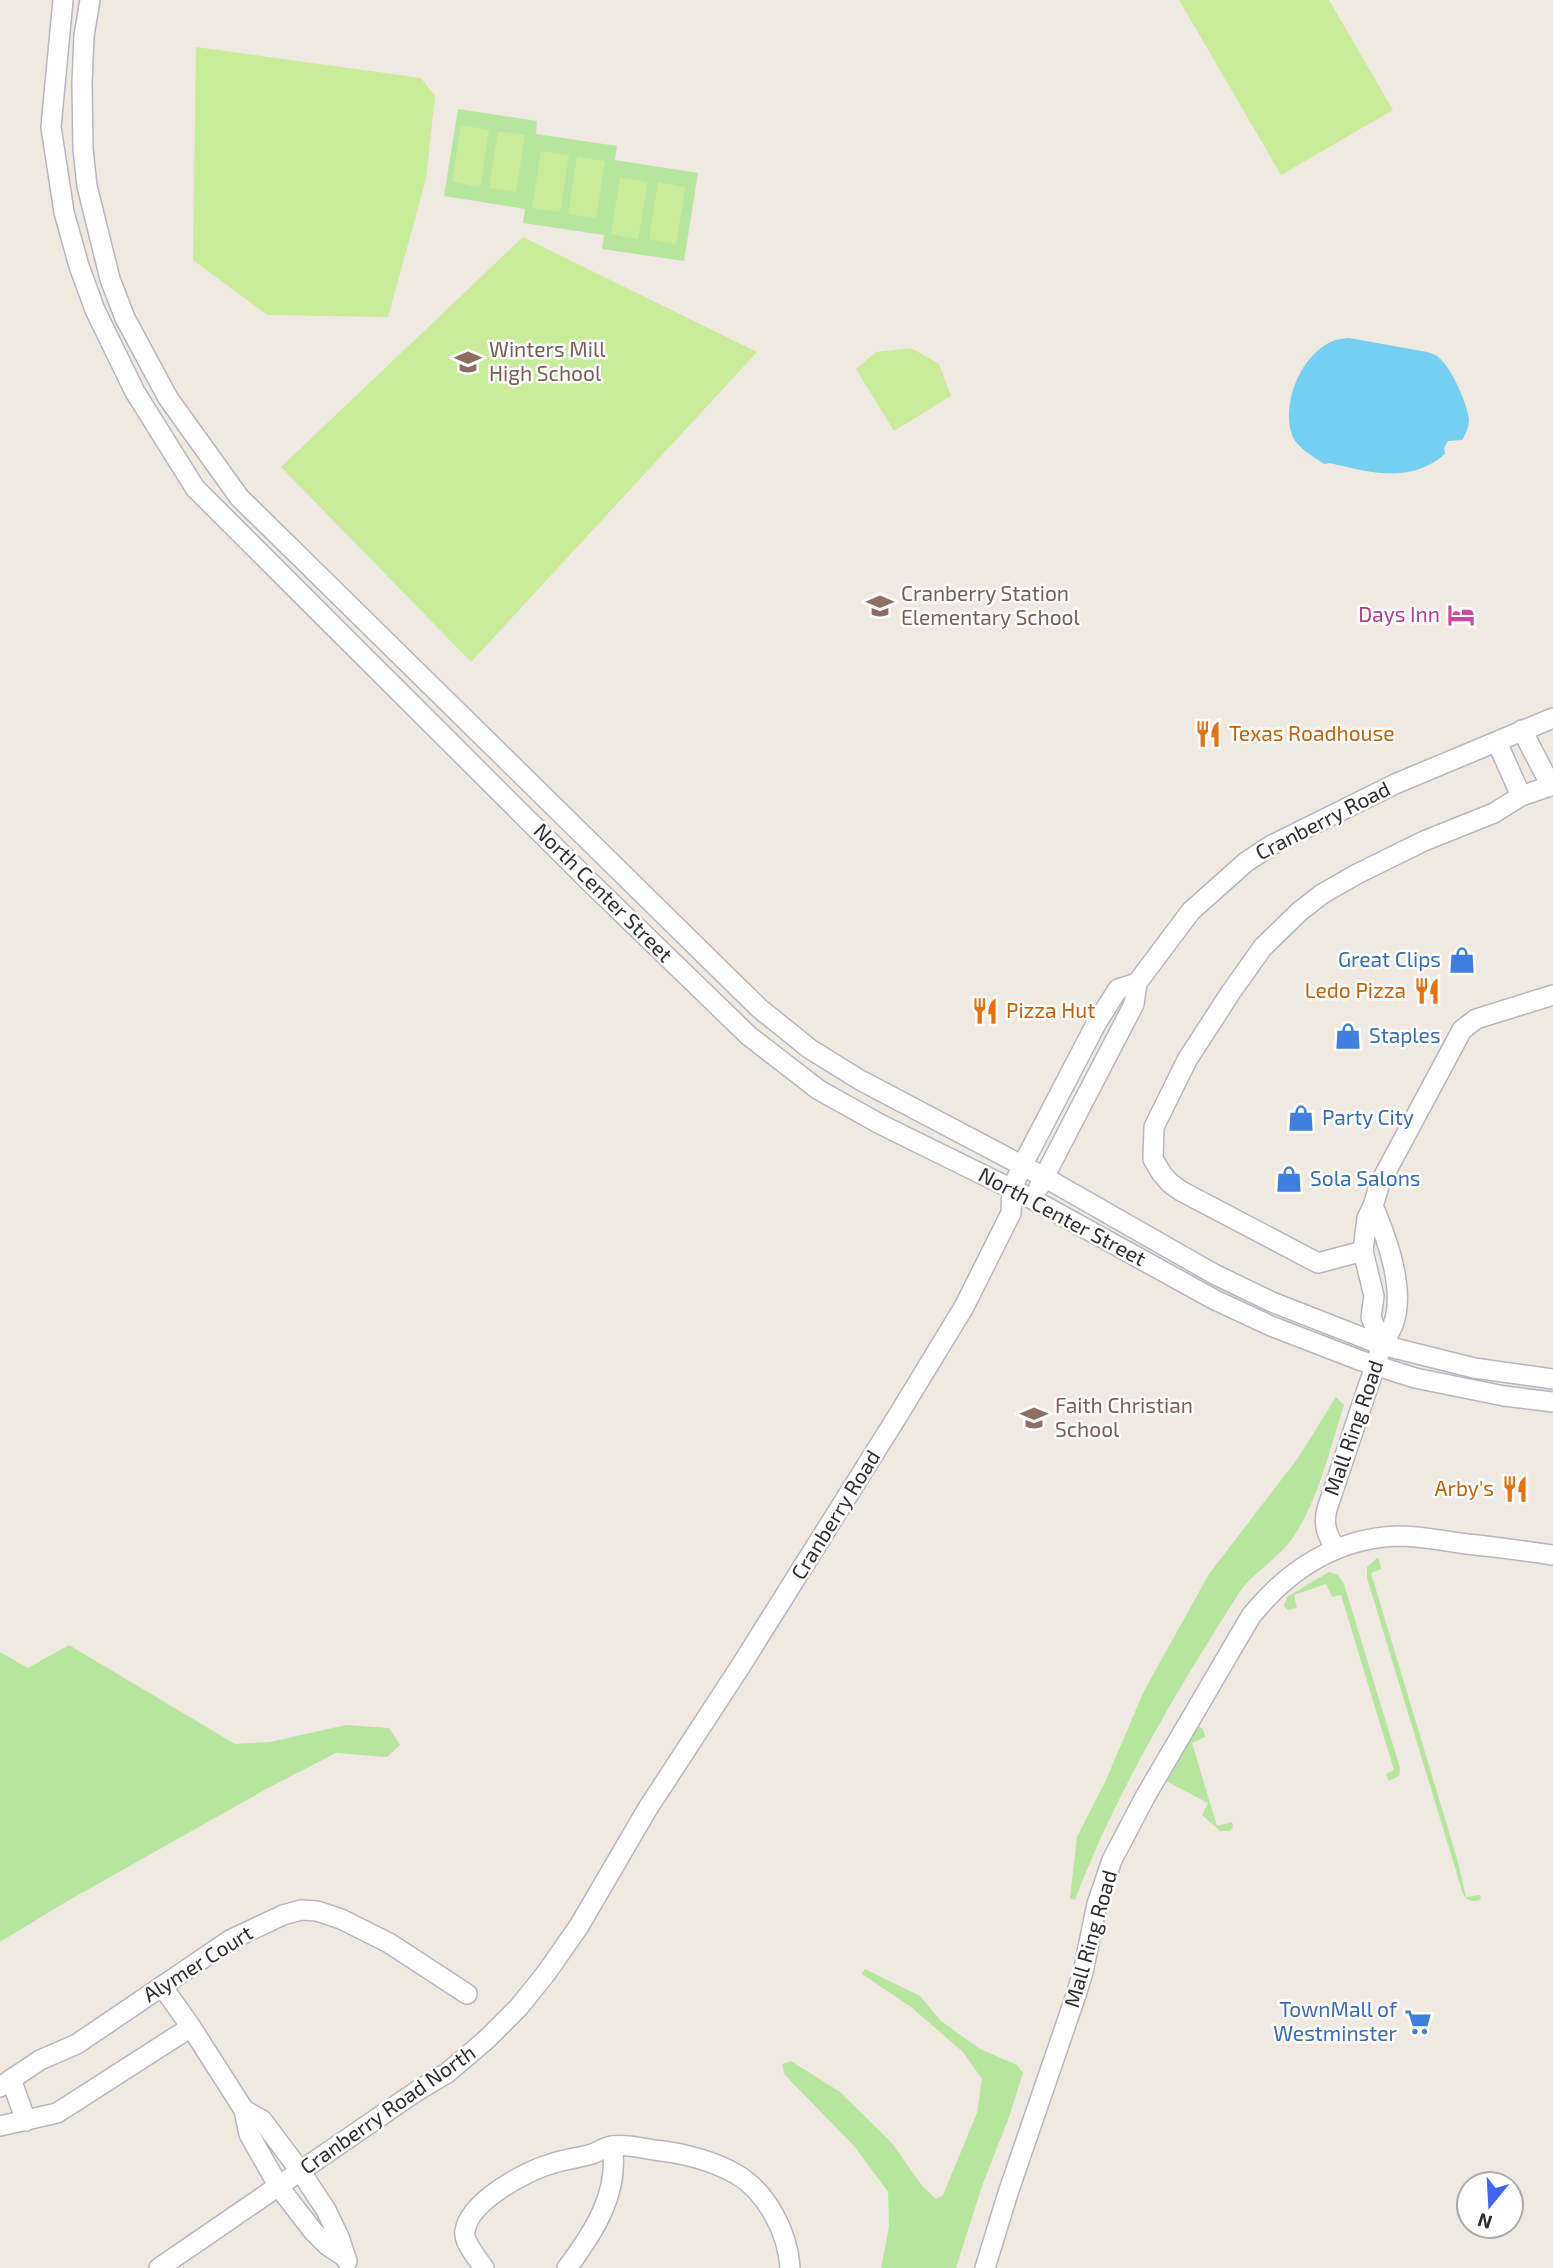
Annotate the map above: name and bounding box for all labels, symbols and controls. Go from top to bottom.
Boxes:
place label: Winters Mill High School [489,336,606,385]
school or university icon: Winters Mill High School [453,347,483,377]
place label: Cranberry Station Elementary School [901,580,1081,629]
school or university icon: Cranberry Station Elementary School [865,591,895,621]
hotel icon: Days Inn [1446,600,1476,630]
place label: Days Inn [1358,601,1440,626]
restaurant icon: Texas Roadhouse [1193,719,1223,749]
place label: Texas Roadhouse [1229,720,1395,745]
street label: Cranberry Road [1251,775,1394,864]
street label: North Center Street [530,817,679,966]
shop icon: Great Clips [1447,945,1477,975]
place label: Great Clips [1338,946,1441,971]
restaurant icon: Ledo Pizza [1412,976,1442,1006]
place label: Ledo Pizza [1305,977,1406,1002]
restaurant icon: Pizza Hut [970,996,1000,1026]
place label: Pizza Hut [1006,997,1095,1022]
shop icon: Staples [1333,1021,1363,1051]
place label: Staples [1369,1022,1441,1047]
shop icon: Party City [1286,1103,1316,1133]
place label: Party City [1322,1104,1414,1129]
street label: North Center Street [975,1161,1151,1270]
shop icon: Sola Salons [1274,1164,1304,1194]
place label: Sola Salons [1310,1165,1421,1190]
street label: Mall Ring Road [1318,1356,1387,1499]
place label: Faith Christian School [1055,1392,1193,1441]
school or university icon: Faith Christian School [1019,1403,1049,1433]
street label: Cranberry Road [785,1445,885,1584]
restaurant icon: Arby's [1500,1474,1530,1504]
place label: Arby's [1434,1475,1494,1500]
street label: Mall Ring Road [1058,1867,1121,2010]
street label: Alymer Court [138,1919,257,2006]
place label: TownMall of Westminster [1273,1996,1398,2045]
supermarket icon: TownMall of Westminster [1403,2007,1433,2037]
street label: Cranberry Road North [295,2039,479,2179]
north arrow [1455,2170,1525,2240]
text: N [1475,2209,1495,2235]

